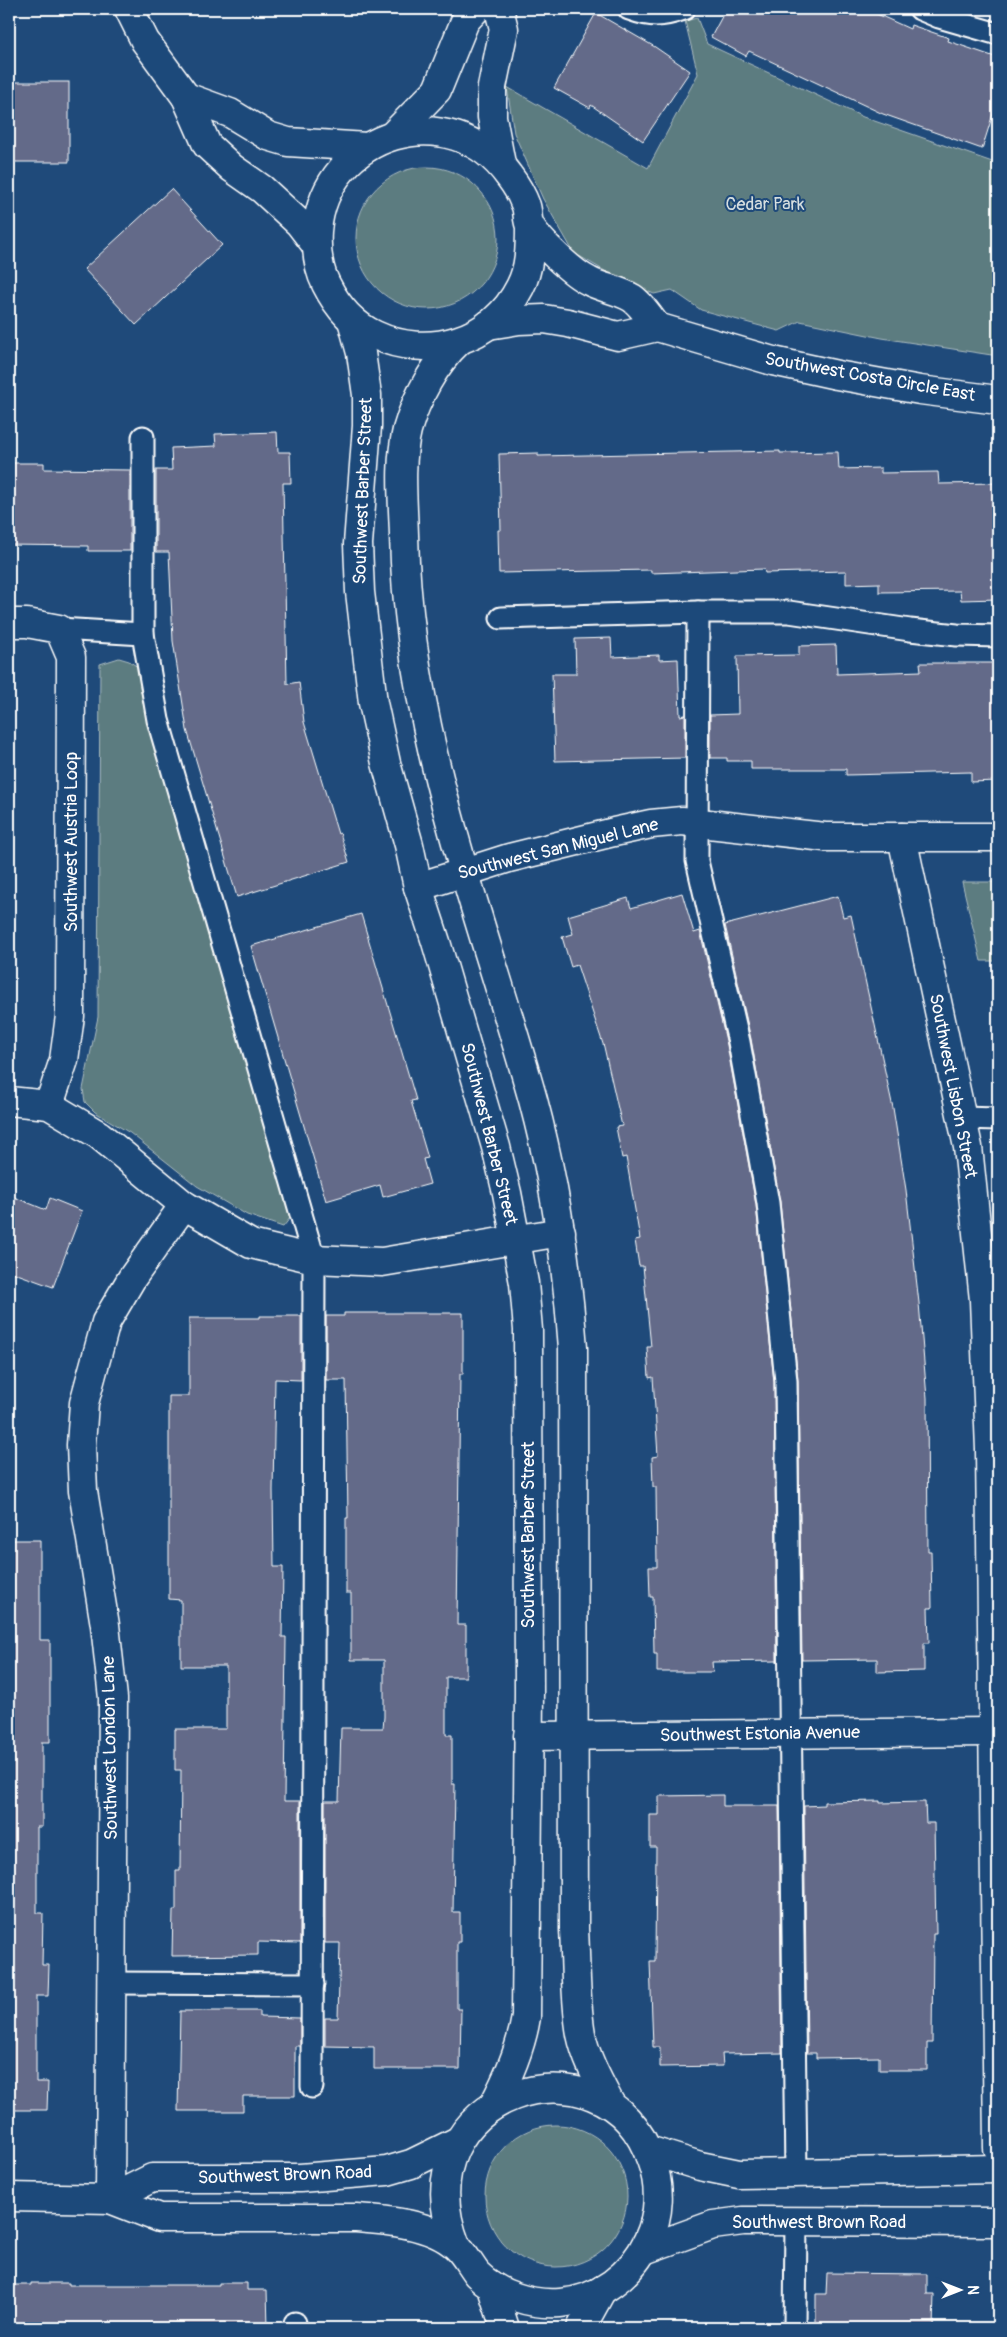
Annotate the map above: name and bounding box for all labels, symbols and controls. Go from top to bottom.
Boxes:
park label: Cedar Park [725,193,805,216]
street label: Southwest Costa Circle East [763,347,978,407]
street label: Southwest Barber Street [348,396,378,585]
street label: Southwest Austria Loop [60,752,83,932]
street label: Southwest San Miguel Lane [455,813,661,885]
street label: Southwest Lisbon Street [924,992,982,1181]
street label: Southwest Barber Street [455,1041,523,1228]
street label: Southwest Barber Street [517,1441,540,1628]
street label: Southwest London Lane [97,1656,123,1840]
street label: Southwest Estonia Avenue [660,1721,860,1747]
street label: Southwest Brown Road [197,2160,373,2190]
street label: Southwest Brown Road [732,2211,906,2234]
north arrow [934,2264,984,2314]
text: N [964,2285,981,2295]

